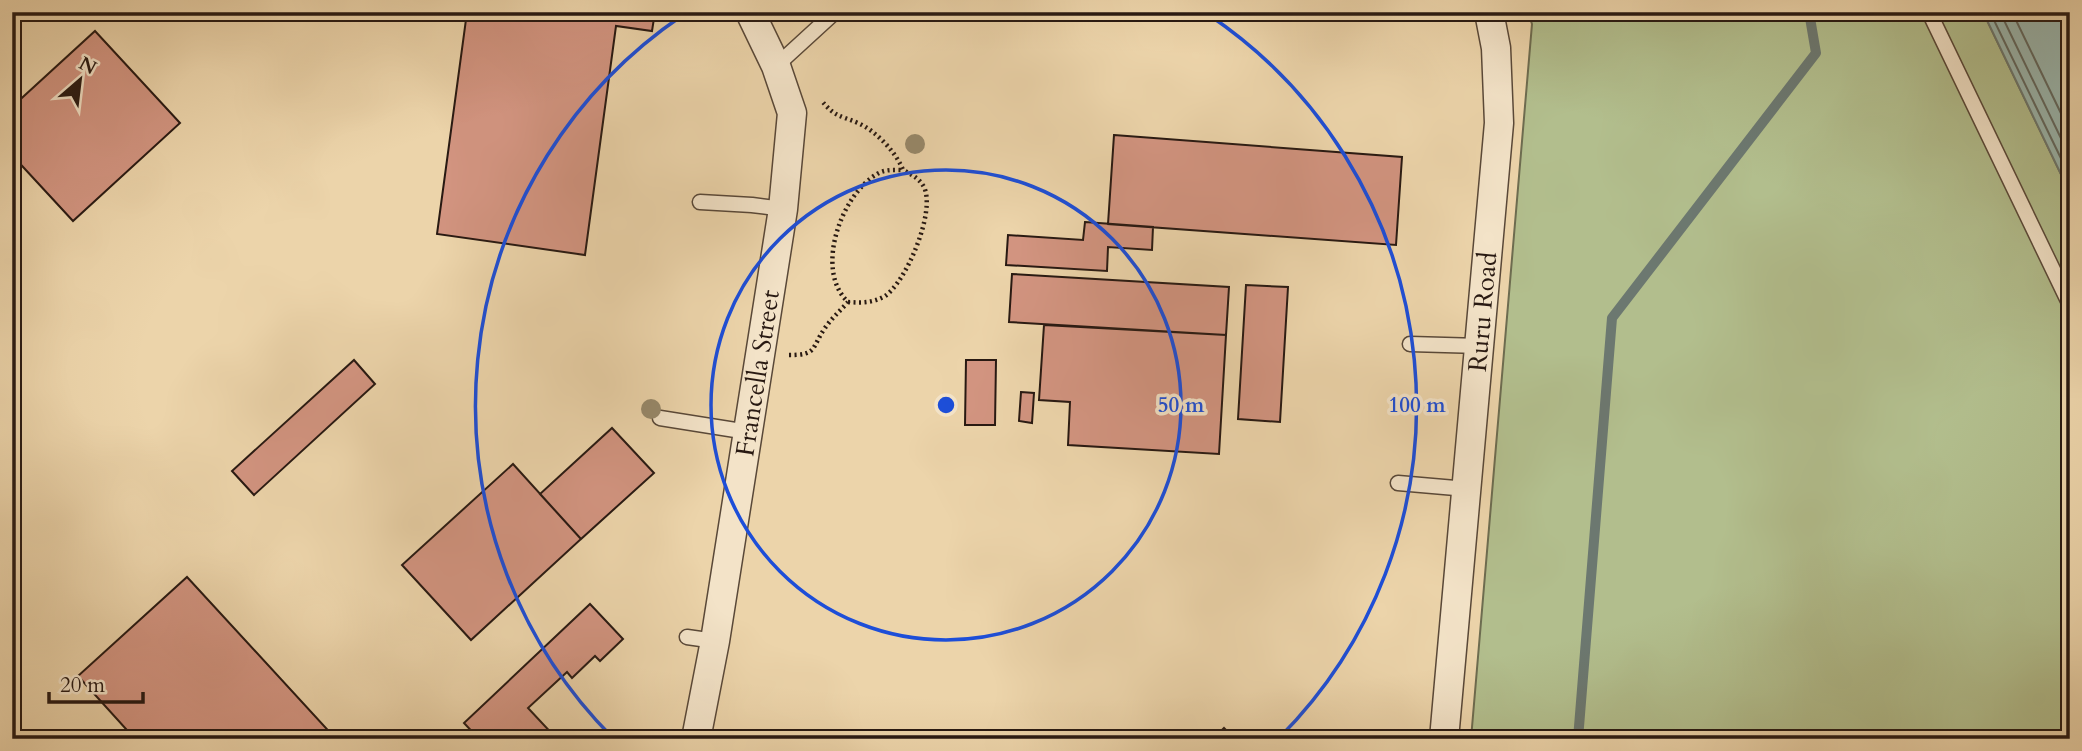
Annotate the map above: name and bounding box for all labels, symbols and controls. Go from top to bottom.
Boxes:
north arrow [46,46,116,116]
text: N [74,51,101,81]
street label: Ruru Road [1459,250,1505,373]
street label: Francella Street [727,287,788,459]
text: 50 m [1158,391,1205,420]
text: 100 m [1388,391,1446,420]
centre of rings [934,393,958,417]
scale bar [49,660,144,704]
text: 20 m [60,671,105,700]

